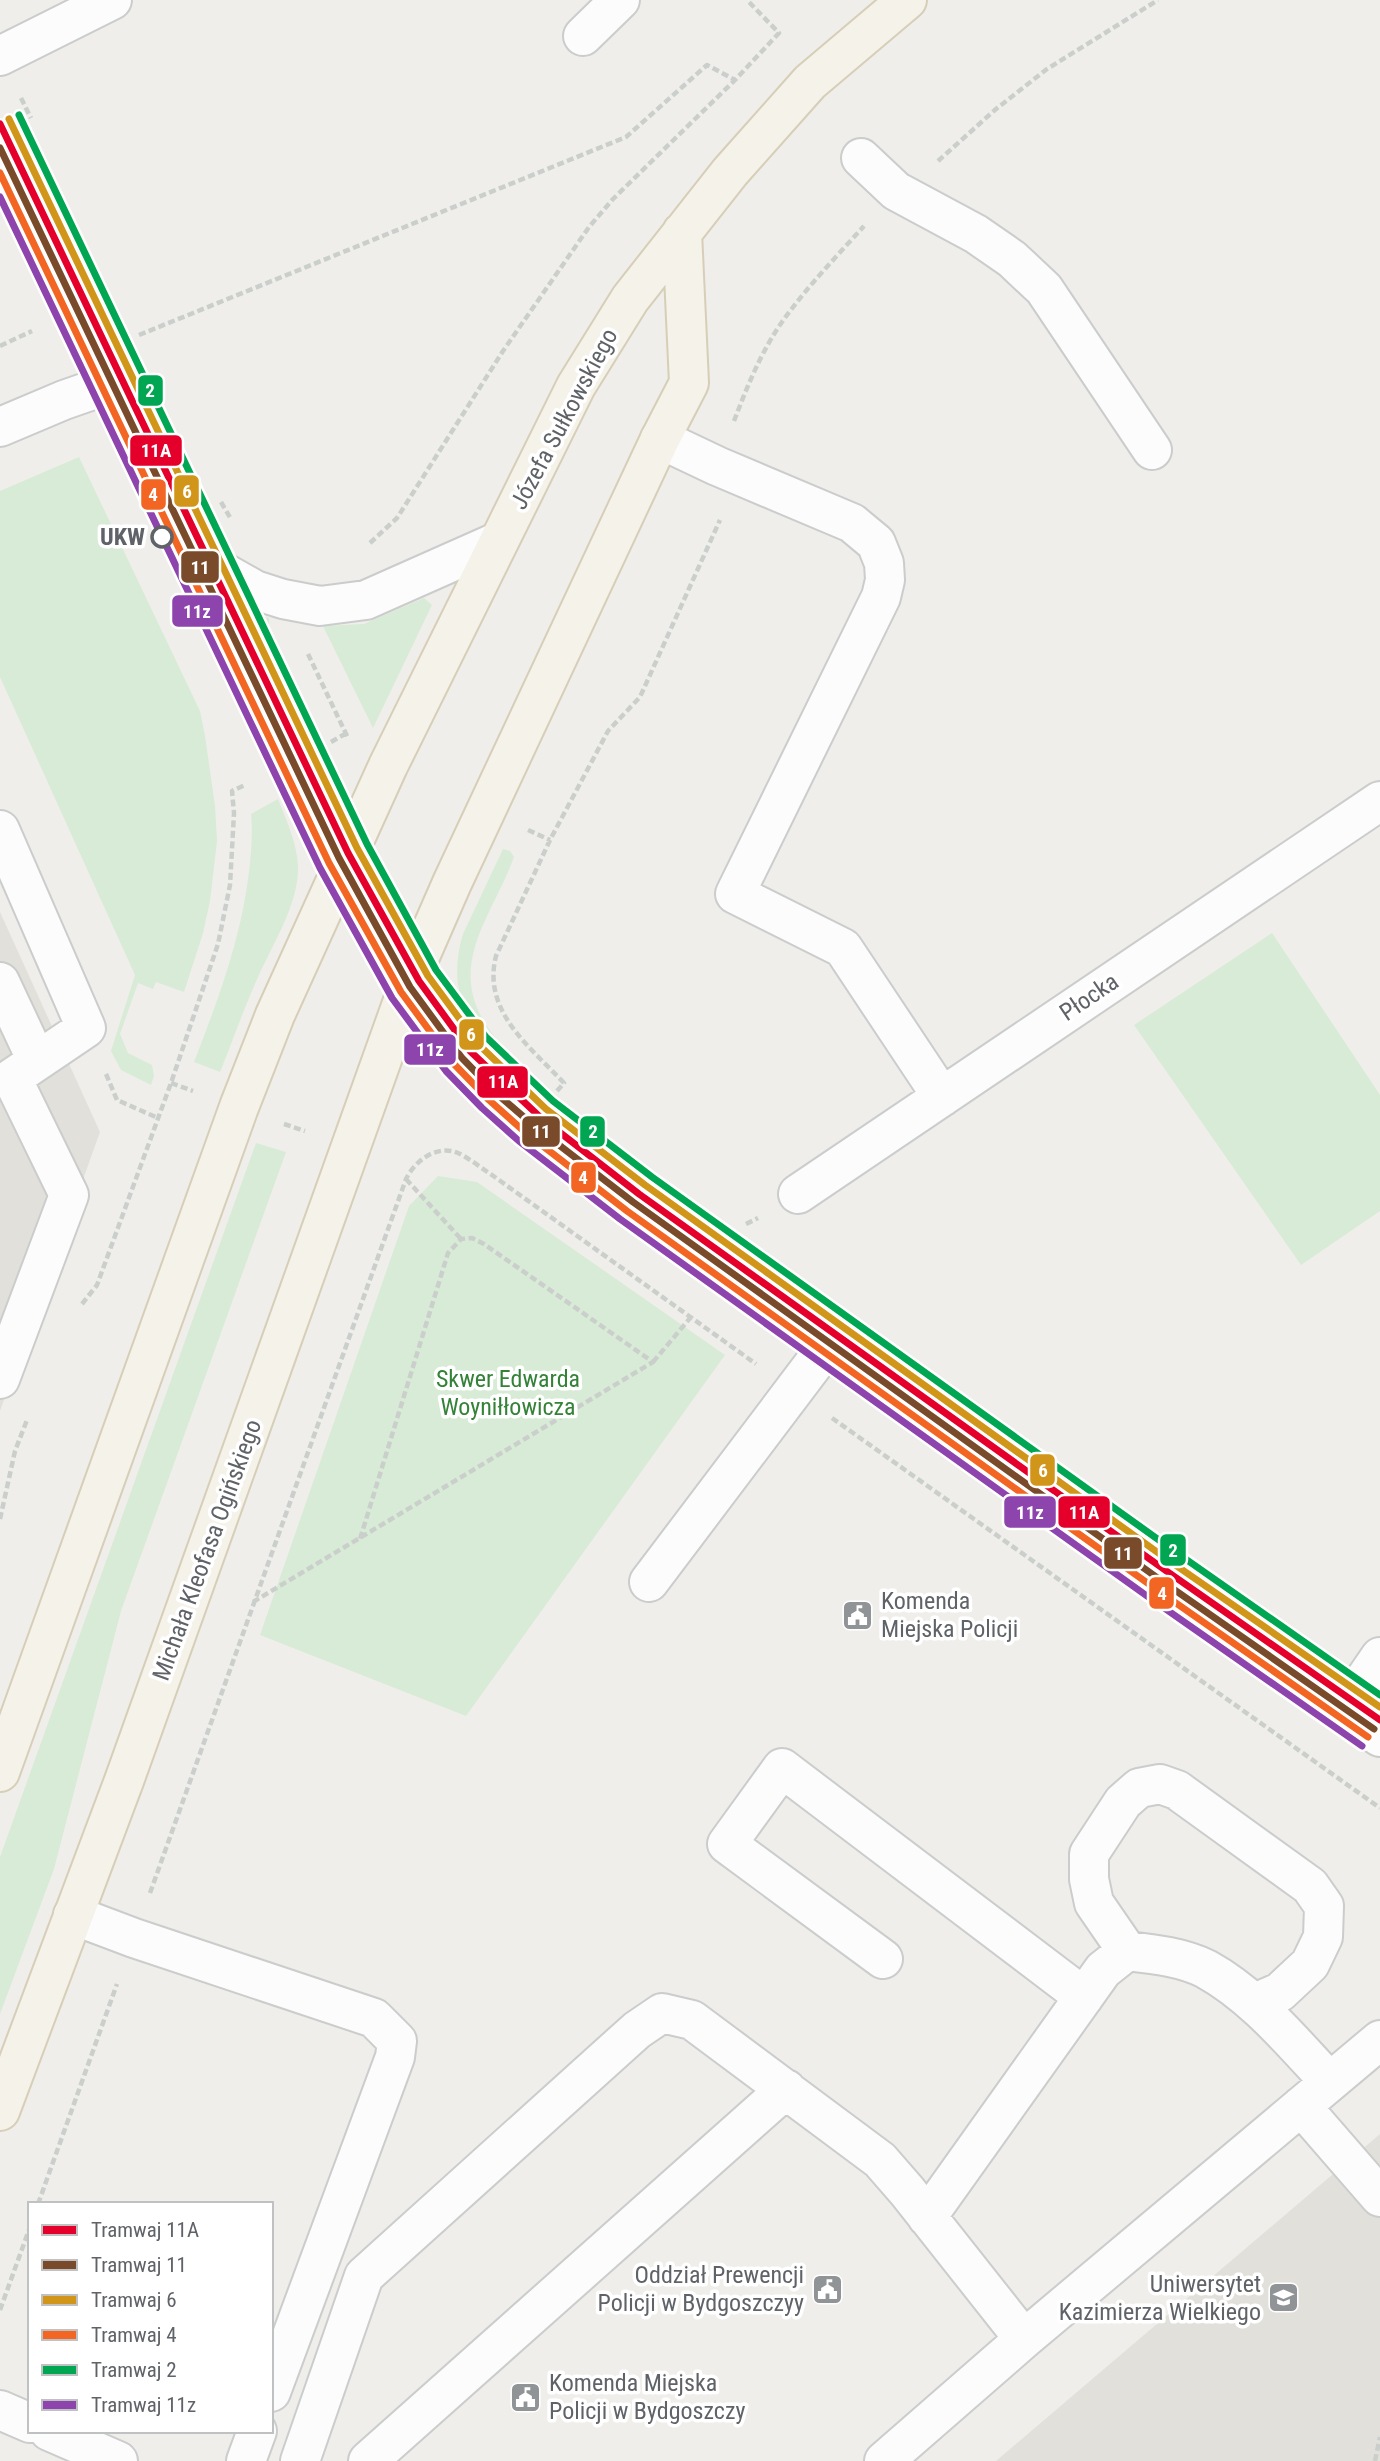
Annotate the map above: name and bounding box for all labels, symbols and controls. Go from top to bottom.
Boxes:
street label: Józefa Sułkowskiego [505,324,623,514]
line badge: 2 [137,374,164,407]
text: 2 [145,379,155,402]
line badge: 11A [129,434,183,467]
text: 11A [141,439,172,462]
line badge: 6 [173,474,200,508]
line badge: 4 [140,478,167,511]
text: 6 [182,480,192,503]
text: 4 [148,483,158,506]
place label: UKW [100,523,145,551]
marker: UKW [151,526,173,548]
line badge: 11 [180,550,220,584]
text: 11 [190,556,210,579]
line badge: 11z [171,594,224,628]
text: 11z [183,600,211,623]
street label: Płocka [1054,967,1124,1027]
line badge: 6 [458,1018,485,1051]
text: 6 [466,1023,476,1046]
line badge: 11z [403,1033,457,1066]
text: 11z [416,1038,444,1061]
line badge: 11A [476,1065,529,1099]
text: 11A [488,1070,519,1093]
line badge: 11 [521,1115,561,1148]
line badge: 2 [579,1115,606,1148]
text: 11 [531,1120,551,1143]
text: 2 [588,1120,598,1143]
line badge: 4 [570,1161,597,1194]
text: 4 [578,1166,588,1189]
park label: Skwer Edwarda Woyniłłowicza [436,1365,580,1421]
street label: Michała Kleofasa Ogińskiego [147,1416,267,1684]
line badge: 6 [1029,1453,1056,1487]
text: 6 [1038,1459,1048,1482]
line badge: 11z [1003,1495,1057,1529]
line badge: 11A [1057,1495,1111,1529]
text: 11z [1016,1501,1044,1524]
text: 11A [1069,1501,1100,1524]
line badge: 2 [1159,1533,1187,1567]
line badge: 11 [1103,1536,1143,1570]
text: 2 [1168,1539,1178,1562]
text: 11 [1113,1542,1133,1565]
line badge: 4 [1148,1576,1175,1610]
text: 4 [1157,1582,1167,1605]
place label: Komenda Miejska Policji [881,1587,1018,1643]
public building icon: Komenda Miejska Policji [841,1598,875,1632]
legend [28,2202,273,2433]
text: Tramwaj 11A [91,2218,199,2242]
text: Tramwaj 11 [91,2253,187,2277]
place label: Oddział Prewencji Policji w Bydgoszczyy [598,2261,804,2317]
place label: Uniwersytet Kazimierza Wielkiego [1059,2270,1261,2326]
public building icon: Oddział Prewencji Policji w Bydgoszczyy [810,2272,844,2306]
school or university icon: Uniwersytet Kazimierza Wielkiego [1267,2281,1301,2315]
text: Tramwaj 6 [91,2288,177,2312]
text: Tramwaj 4 [91,2323,177,2347]
text: Tramwaj 2 [91,2358,177,2382]
place label: Komenda Miejska Policji w Bydgoszczy [549,2369,745,2425]
public building icon: Komenda Miejska Policji w Bydgoszczy [509,2380,543,2414]
text: Tramwaj 11z [91,2393,196,2417]

